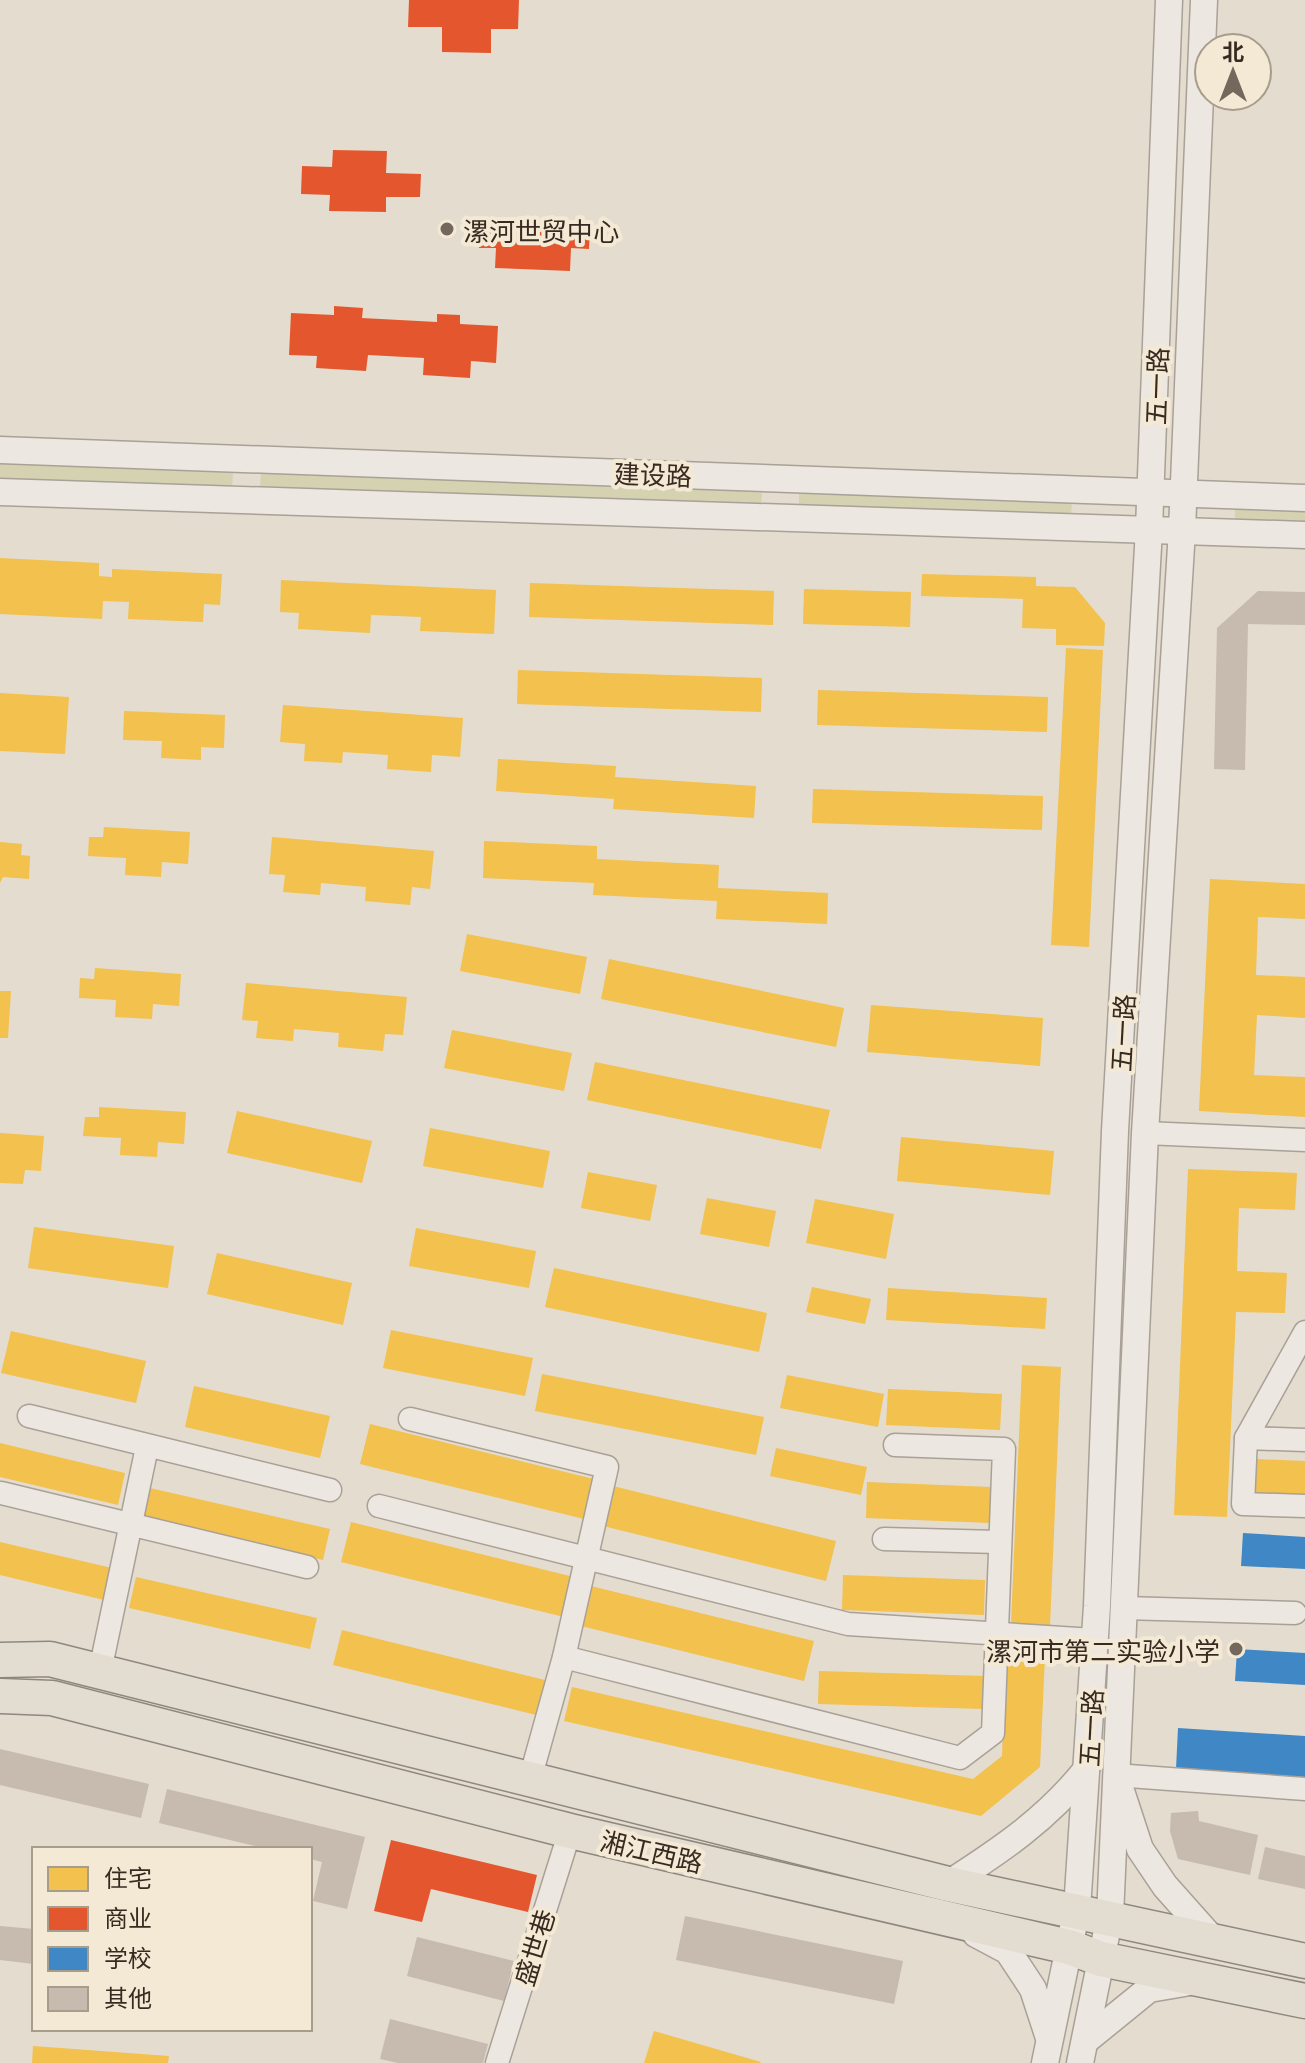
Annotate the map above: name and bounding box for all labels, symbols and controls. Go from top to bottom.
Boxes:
north arrow [1193,32,1273,112]
text: 北 [1222,34,1244,66]
place label: 漯河世贸中心 [463,211,619,248]
marker: 漯河世贸中心 [438,220,456,238]
street label: 五一路 [1135,346,1175,426]
street label: 建设路 [613,453,693,493]
street label: 五一路 [1100,993,1142,1073]
place label: 漯河市第二实验小学 [986,1631,1220,1668]
marker: 漯河市第二实验小学 [1227,1640,1245,1658]
street label: 五一路 [1068,1688,1110,1768]
street label: 湘江西路 [597,1820,707,1880]
legend [32,1847,312,2031]
text: 住宅 [104,1859,152,1894]
text: 商业 [104,1899,152,1934]
street label: 盛世巷 [504,1904,562,1990]
text: 学校 [104,1939,152,1974]
text: 其他 [104,1979,152,2014]

